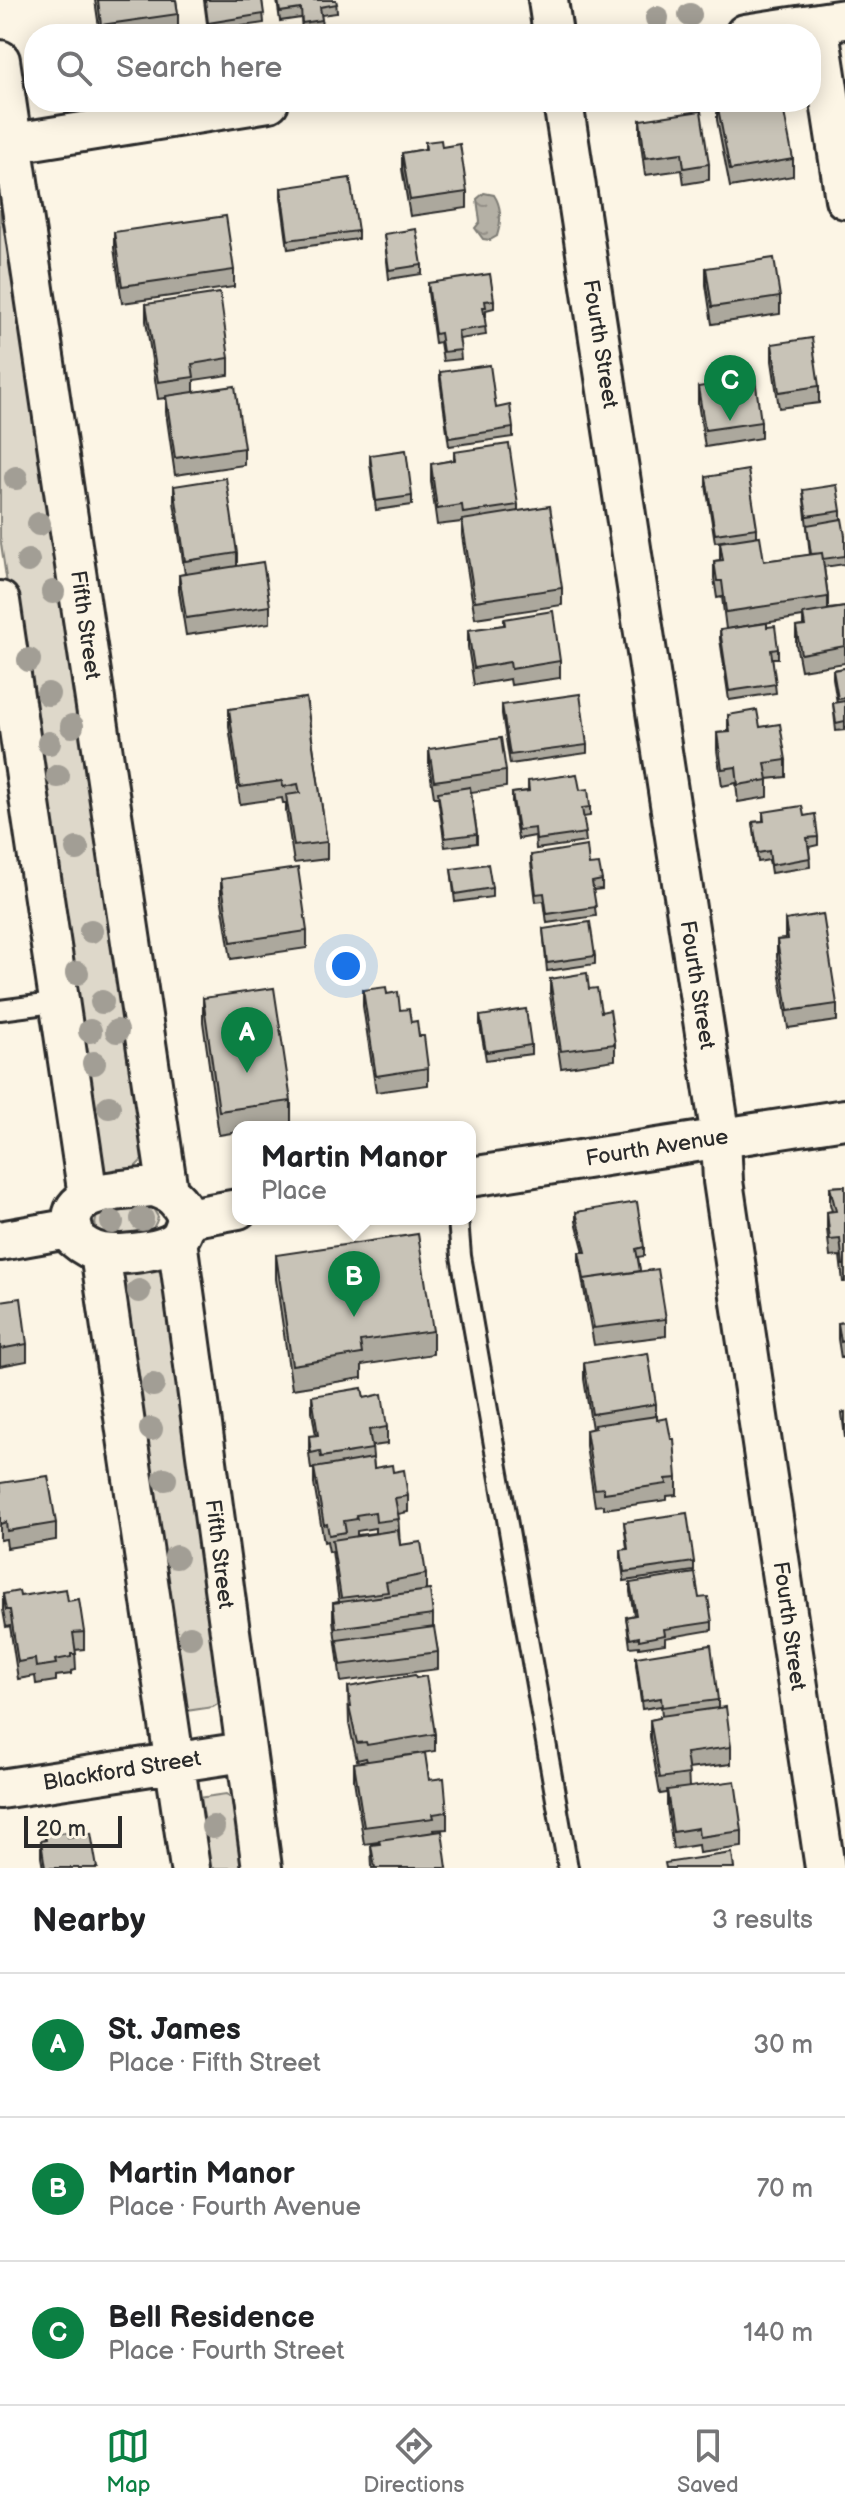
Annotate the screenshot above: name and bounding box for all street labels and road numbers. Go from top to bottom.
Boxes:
street label: Fourth Street [576,278,624,411]
street label: Fifth Street [64,569,106,682]
street label: Fourth Street [673,919,721,1052]
street label: Fourth Avenue [584,1123,730,1173]
street label: Fifth Street [199,1498,239,1610]
street label: Fourth Street [767,1560,811,1692]
street label: Blackford Street [41,1745,203,1797]

